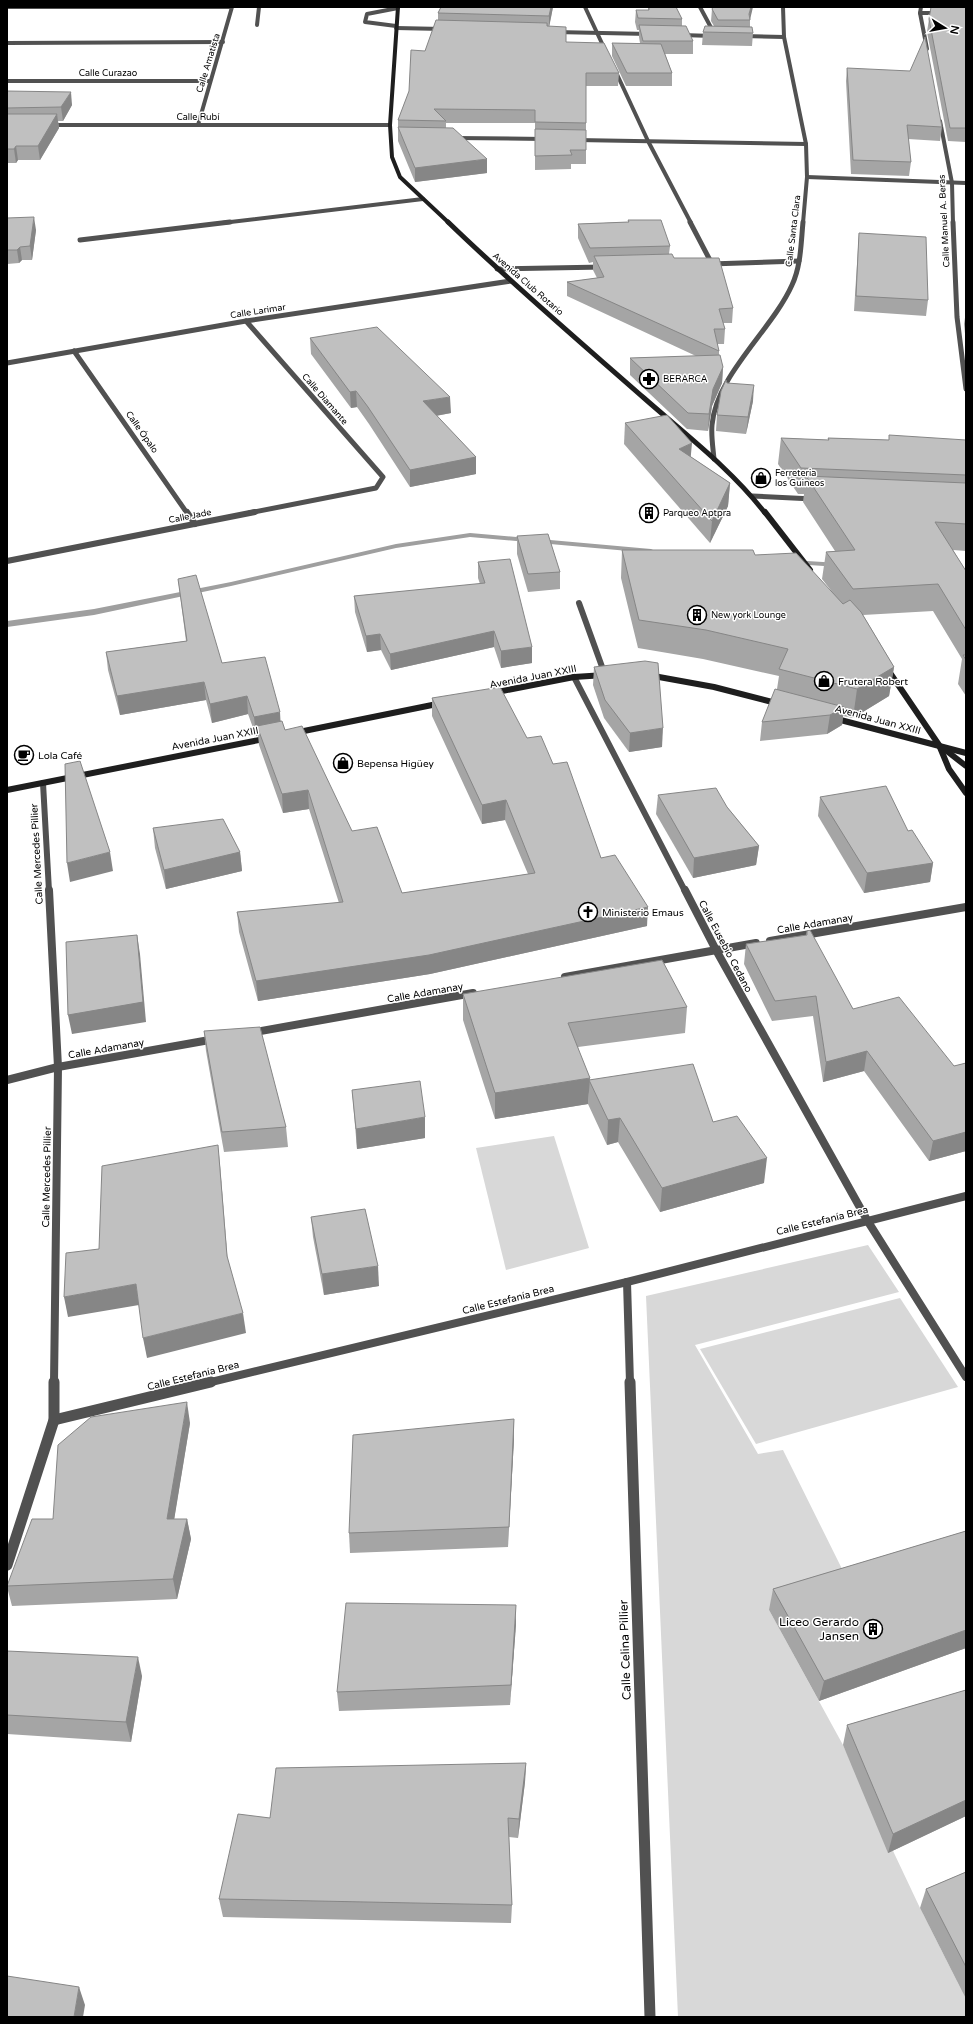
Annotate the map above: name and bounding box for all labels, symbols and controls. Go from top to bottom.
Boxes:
north arrow [925,8,965,48]
text: N [947,24,962,35]
street label: Calle Amatista [194,32,223,94]
street label: Calle Curazao [79,68,138,79]
street label: Calle Rubí [176,112,220,123]
street label: Calle Manuel A. Beras [937,174,952,268]
street label: Calle Santa Clara [784,195,803,268]
street label: Avenida Club Rotario [490,251,566,319]
street label: Calle Larimar [230,302,287,321]
pharmacy icon: BERARCA [638,368,660,390]
street label: Calle Diamante [299,371,350,427]
place label: BERARCA [663,374,708,385]
street label: Calle Ópalo [123,409,161,456]
shop icon: Ferreteria los Guineos [750,467,772,489]
place label: Ferreteria los Guineos [775,468,824,489]
building icon: Parqueo Aptpra [638,502,660,524]
street label: Calle Jade [168,507,212,526]
place label: Parqueo Aptpra [663,508,731,519]
building icon: New york Lounge [686,604,708,626]
place label: New york Lounge [711,610,786,621]
street label: Avenida Juan XXIII [489,663,578,691]
shop icon: Frutera Robert [813,670,835,692]
place label: Frutera Robert [838,676,908,688]
street label: Avenida Juan XXIII [833,703,922,737]
street label: Avenida Juan XXIII [171,725,260,753]
cafe icon: Lola Café [13,744,35,766]
place label: Lola Café [38,750,83,762]
shop icon: Bepensa Higüey [332,752,354,774]
place label: Bepensa Higüey [357,758,435,770]
street label: Calle Mercedes Pillier [28,803,46,905]
street label: Calle Eusebio Cedano [696,898,755,995]
church icon: Ministerio Emaus [577,901,599,923]
place label: Ministerio Emaus [602,907,684,919]
street label: Calle Adamanay [776,911,855,937]
street label: Calle Adamanay [386,980,465,1006]
street label: Calle Adamanay [67,1036,146,1062]
street label: Calle Mercedes Pillier [40,1126,54,1228]
street label: Calle Estefanía Brea [775,1204,869,1238]
street label: Calle Estefanía Brea [461,1283,555,1317]
street label: Calle Estefanía Brea [146,1359,240,1393]
street label: Calle Celina Pillier [616,1599,634,1700]
place label: Liceo Gerardo Jansen [779,1615,859,1643]
building icon: Liceo Gerardo Jansen [862,1618,884,1640]

